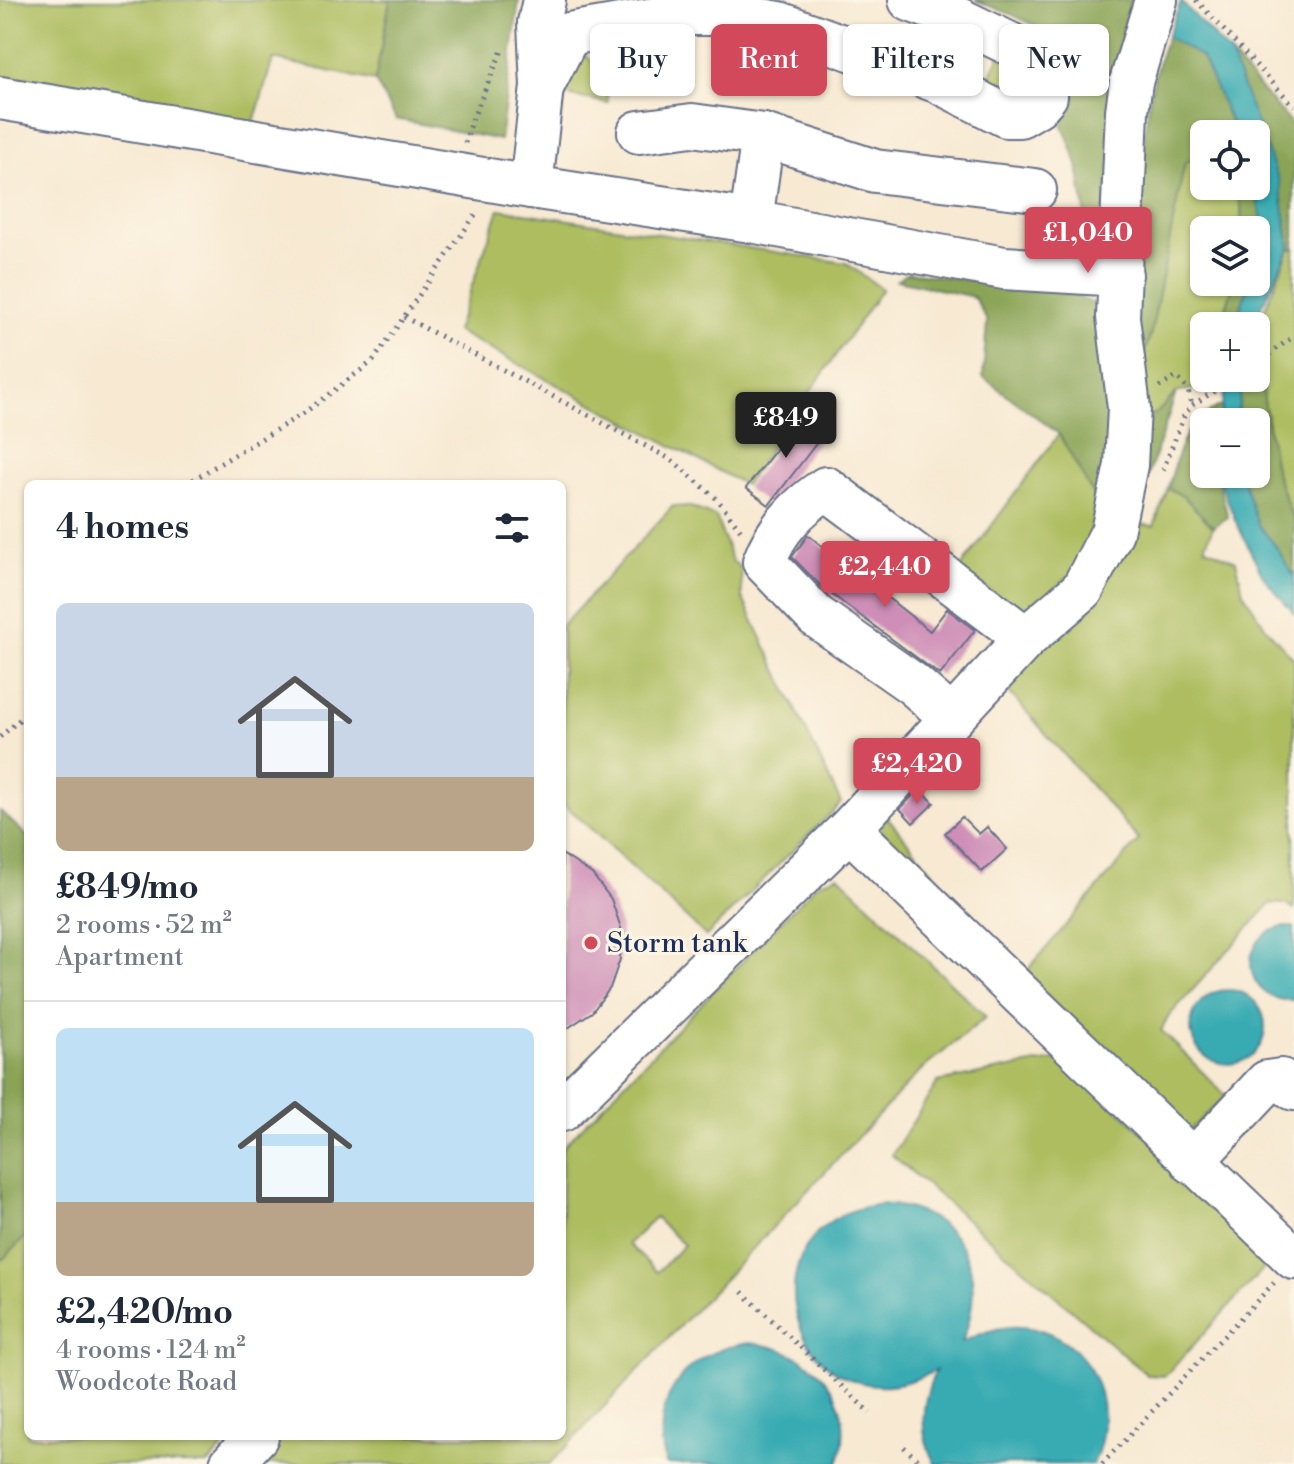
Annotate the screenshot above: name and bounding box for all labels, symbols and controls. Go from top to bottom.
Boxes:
chip: Buy [590,24,695,96]
chip: Rent [711,24,827,96]
chip: Filters [843,24,983,96]
chip: New [999,24,1109,96]
map controls [1190,120,1270,488]
button: locate [1190,120,1270,200]
pin: £1,040 [1023,207,1153,275]
button: layers [1190,216,1270,296]
text: £1,040 [1043,217,1133,249]
button: + [1190,312,1270,392]
pin: £849 [739,392,833,460]
text: £849 [753,402,819,434]
button: − [1190,408,1270,488]
icon: filters [490,506,534,550]
text: 4 homes [56,507,189,549]
pin: £2,440 [820,541,950,609]
text: £2,440 [839,551,931,583]
icon: home [223,655,367,799]
pin: £2,420 [852,738,982,806]
text: £2,420 [871,748,963,780]
text: £849/mo [56,867,199,909]
text: 2 rooms · 52 m² [56,909,232,941]
place label: Storm tank [607,926,749,961]
marker: Storm tank [582,934,600,952]
text: Apartment [56,941,184,973]
icon: home [223,1080,367,1224]
text: £2,420/mo [56,1292,233,1334]
text: 4 rooms · 124 m² [56,1334,246,1366]
text: Woodcote Road [56,1366,237,1398]

